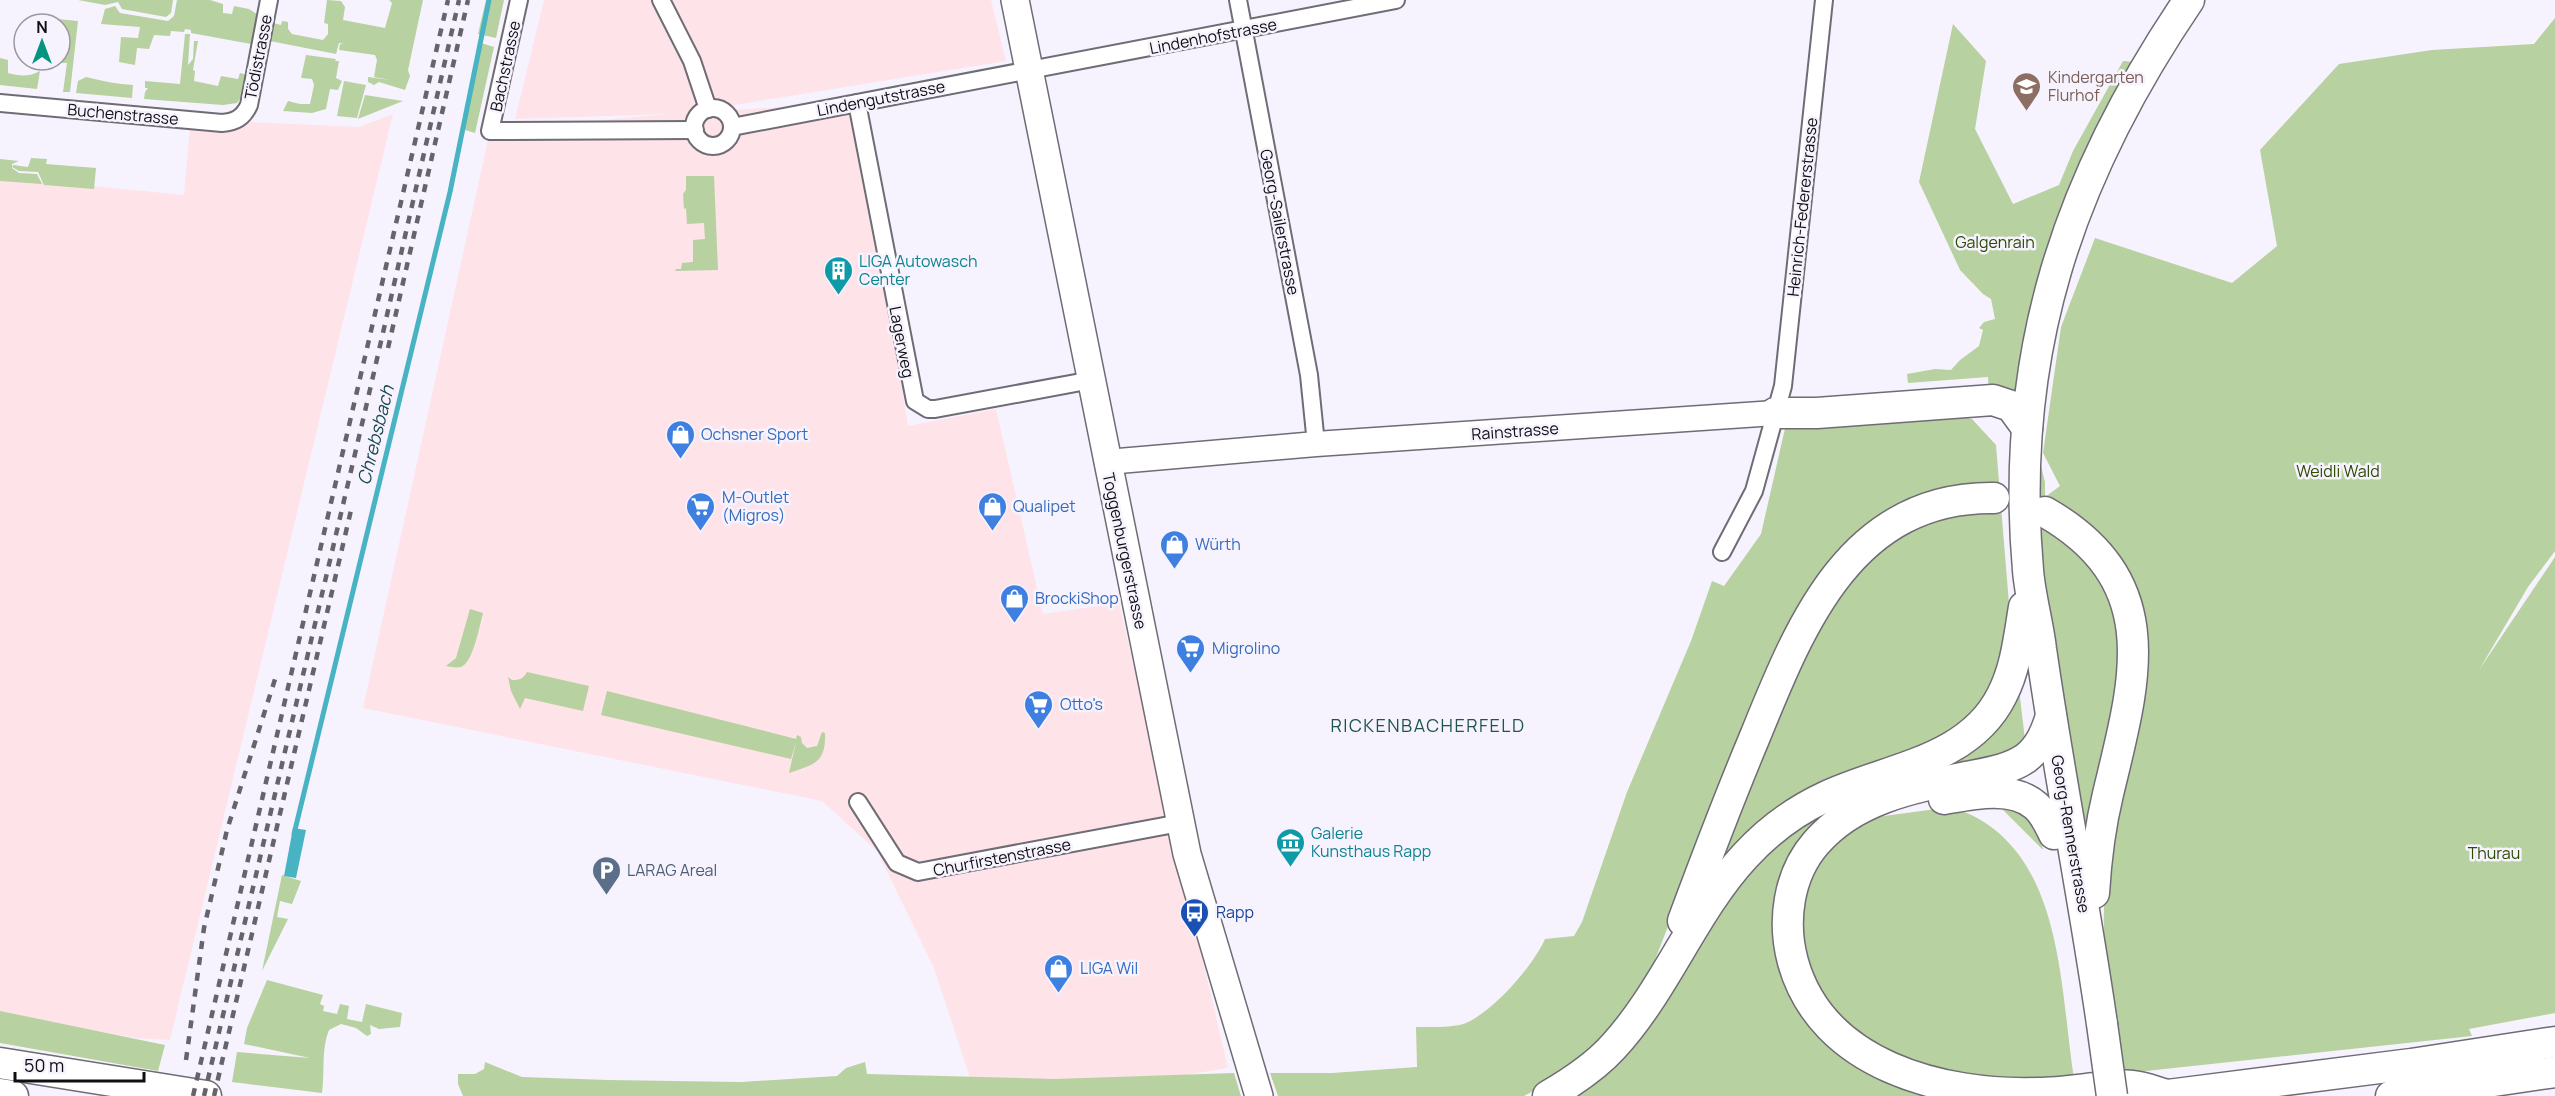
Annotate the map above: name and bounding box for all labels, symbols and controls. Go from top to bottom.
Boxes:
north arrow [12,12,72,72]
street label: Tödistrasse [239,13,277,101]
street label: Lindenhofstrasse [1147,13,1279,59]
text: N [36,16,48,38]
street label: Bachstrasse [485,19,525,113]
place label: Kindergarten Flurhof [2048,66,2144,106]
school or university icon: Kindergarten Flurhof [2011,70,2043,112]
street label: Lindengutstrasse [815,75,947,121]
street label: Buchenstrasse [66,98,180,130]
street label: Heinrich-Federerstrasse [1782,116,1822,298]
street label: Georg-Sailerstrasse [1255,147,1305,297]
park label: Galgenrain [1955,231,2035,253]
place label: LIGA Autowasch Center [859,250,978,290]
building icon: LIGA Autowasch Center [822,254,854,296]
street label: Lagerweg [884,304,920,380]
water label: Chrebsbach [351,381,399,487]
street label: Rainstrasse [1471,417,1559,445]
shop icon: Ochsner Sport [664,418,696,460]
place label: Ochsner Sport [701,423,808,445]
park label: Weidli Wald [2296,460,2380,482]
street label: Toggenburgerstrasse [1098,471,1152,631]
place label: M-Outlet (Migros) [722,486,789,526]
supermarket icon: M-Outlet (Migros) [685,490,717,532]
shop icon: Qualipet [976,490,1008,532]
place label: Qualipet [1013,495,1076,517]
shop icon: Würth [1158,528,1190,570]
place label: Würth [1195,533,1241,555]
shop icon: BrockiShop [998,582,1030,624]
place label: BrockiShop [1035,587,1119,609]
supermarket icon: Migrolino [1175,632,1207,674]
place label: Migrolino [1212,637,1280,659]
supermarket icon: Otto's [1023,688,1055,730]
place label: Otto's [1060,693,1103,715]
district label: RICKENBACHERFELD [1330,713,1526,737]
street label: Georg-Rennerstrasse [2046,753,2096,915]
place label: Galerie Kunsthaus Rapp [1311,822,1431,862]
museum icon: Galerie Kunsthaus Rapp [1274,826,1306,868]
street label: Churfirstenstrasse [931,833,1073,881]
park label: Thurau [2468,842,2520,864]
parking icon: LARAG Areal [590,854,622,896]
place label: LARAG Areal [627,859,717,881]
bus stop icon: Rapp [1179,896,1211,938]
place label: Rapp [1216,901,1254,923]
shop icon: LIGA Wil [1043,952,1075,994]
place label: LIGA Wil [1080,957,1138,979]
scale bar [15,1045,144,1083]
text: 50 m [24,1053,64,1077]

